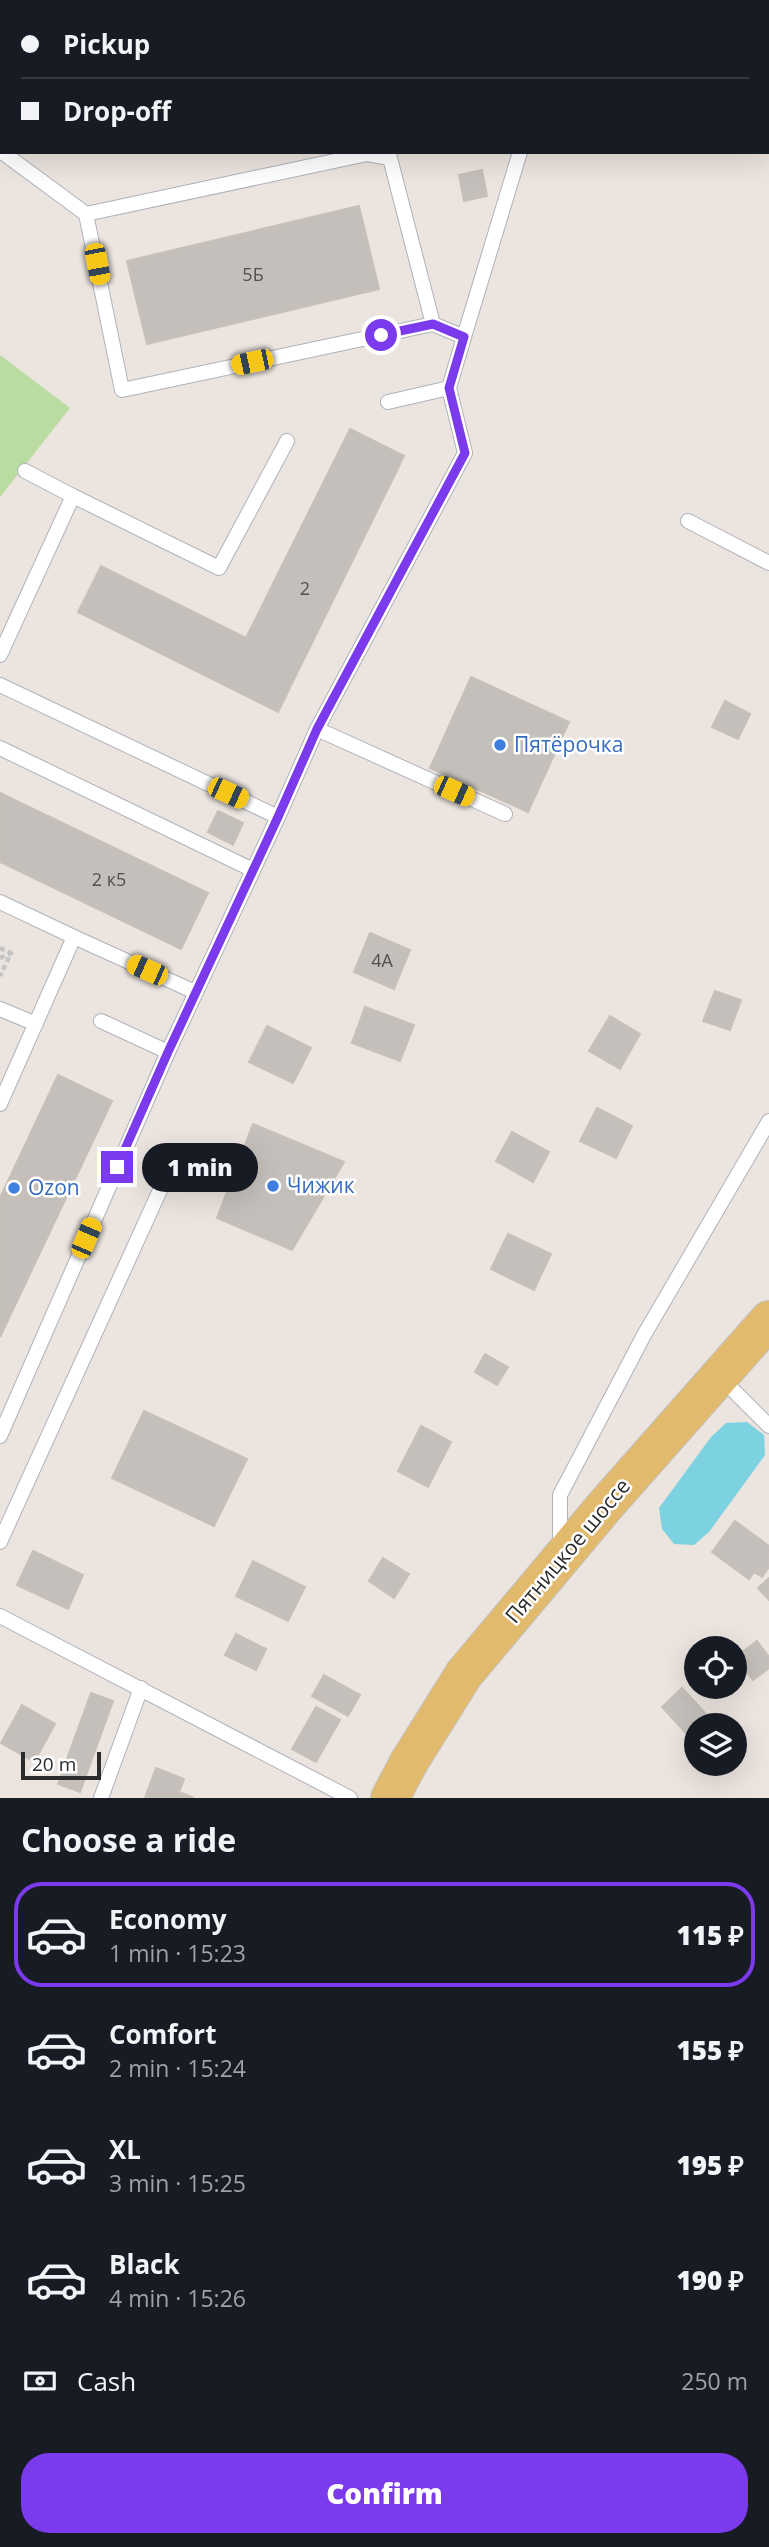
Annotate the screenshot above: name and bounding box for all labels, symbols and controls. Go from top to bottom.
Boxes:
text: Pickup [63,26,150,62]
text: Drop-off [63,93,171,129]
car [83,241,112,287]
house number: 5Б [242,262,264,286]
route start [365,319,397,351]
car [230,347,275,377]
house number: 2 [300,576,310,600]
place label: Пятёрочка [514,730,623,758]
marker: Пятёрочка [492,737,508,753]
car [431,773,478,809]
car [205,775,252,811]
house number: 2 к5 [92,867,126,891]
house number: 4А [371,948,393,972]
car [124,952,171,988]
callout: 1 min [142,1142,257,1192]
route end [101,1151,133,1183]
text: 1 min [167,1151,233,1183]
place label: Чижик [287,1171,355,1199]
place label: Ozon [28,1173,80,1201]
marker: Чижик [265,1178,281,1194]
marker: Ozon [6,1180,22,1196]
car [69,1215,104,1261]
street label: Пятницкое шоссе [498,1472,636,1629]
map controls [684,1636,747,1776]
button: locate [684,1636,747,1699]
button: layers [684,1713,747,1776]
scale bar [21,1749,102,1781]
text: 20 m [32,1751,76,1777]
text: Choose a ride [21,1818,236,1861]
text: Economy [109,1901,227,1937]
icon: car [25,1903,88,1966]
text: 115 ₽ [676,1917,744,1953]
text: 1 min · 15:23 [109,1937,246,1969]
text: Comfort [109,2016,216,2052]
icon: car [25,2018,88,2081]
text: 155 ₽ [676,2032,744,2068]
text: 2 min · 15:24 [109,2052,246,2084]
text: XL [109,2131,141,2167]
icon: car [25,2133,88,2196]
text: 195 ₽ [676,2147,744,2183]
text: 3 min · 15:25 [109,2167,246,2199]
text: Black [109,2246,180,2282]
icon: car [25,2248,88,2311]
text: 190 ₽ [676,2262,744,2298]
text: 4 min · 15:26 [109,2282,246,2314]
icon: cash [21,2362,59,2400]
text: Cash [77,2363,136,2399]
text: 250 m [681,2365,748,2397]
button: Confirm [21,2453,748,2533]

